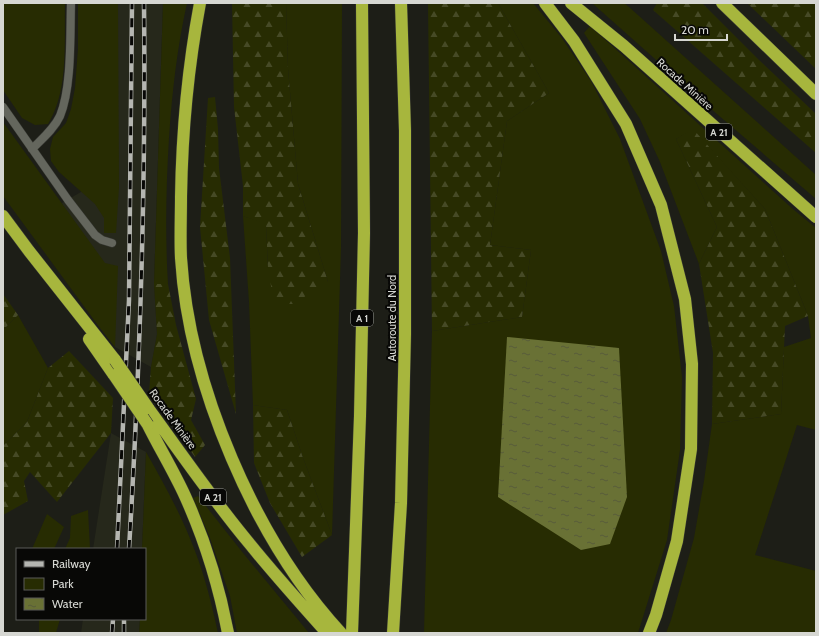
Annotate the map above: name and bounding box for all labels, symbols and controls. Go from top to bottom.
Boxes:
scale bar [675,16,727,42]
text: 20 m [681,22,709,37]
street label: Rocade Minière [654,55,716,113]
road number: A 21 [706,124,732,140]
street label: Autoroute du Nord [385,275,399,361]
road number: A 1 [351,310,373,326]
street label: Rocade Minière [146,386,200,452]
road number: A 21 [200,489,226,505]
legend [16,548,146,620]
text: Railway [52,556,90,571]
text: Park [52,576,74,591]
text: Water [52,596,83,611]

